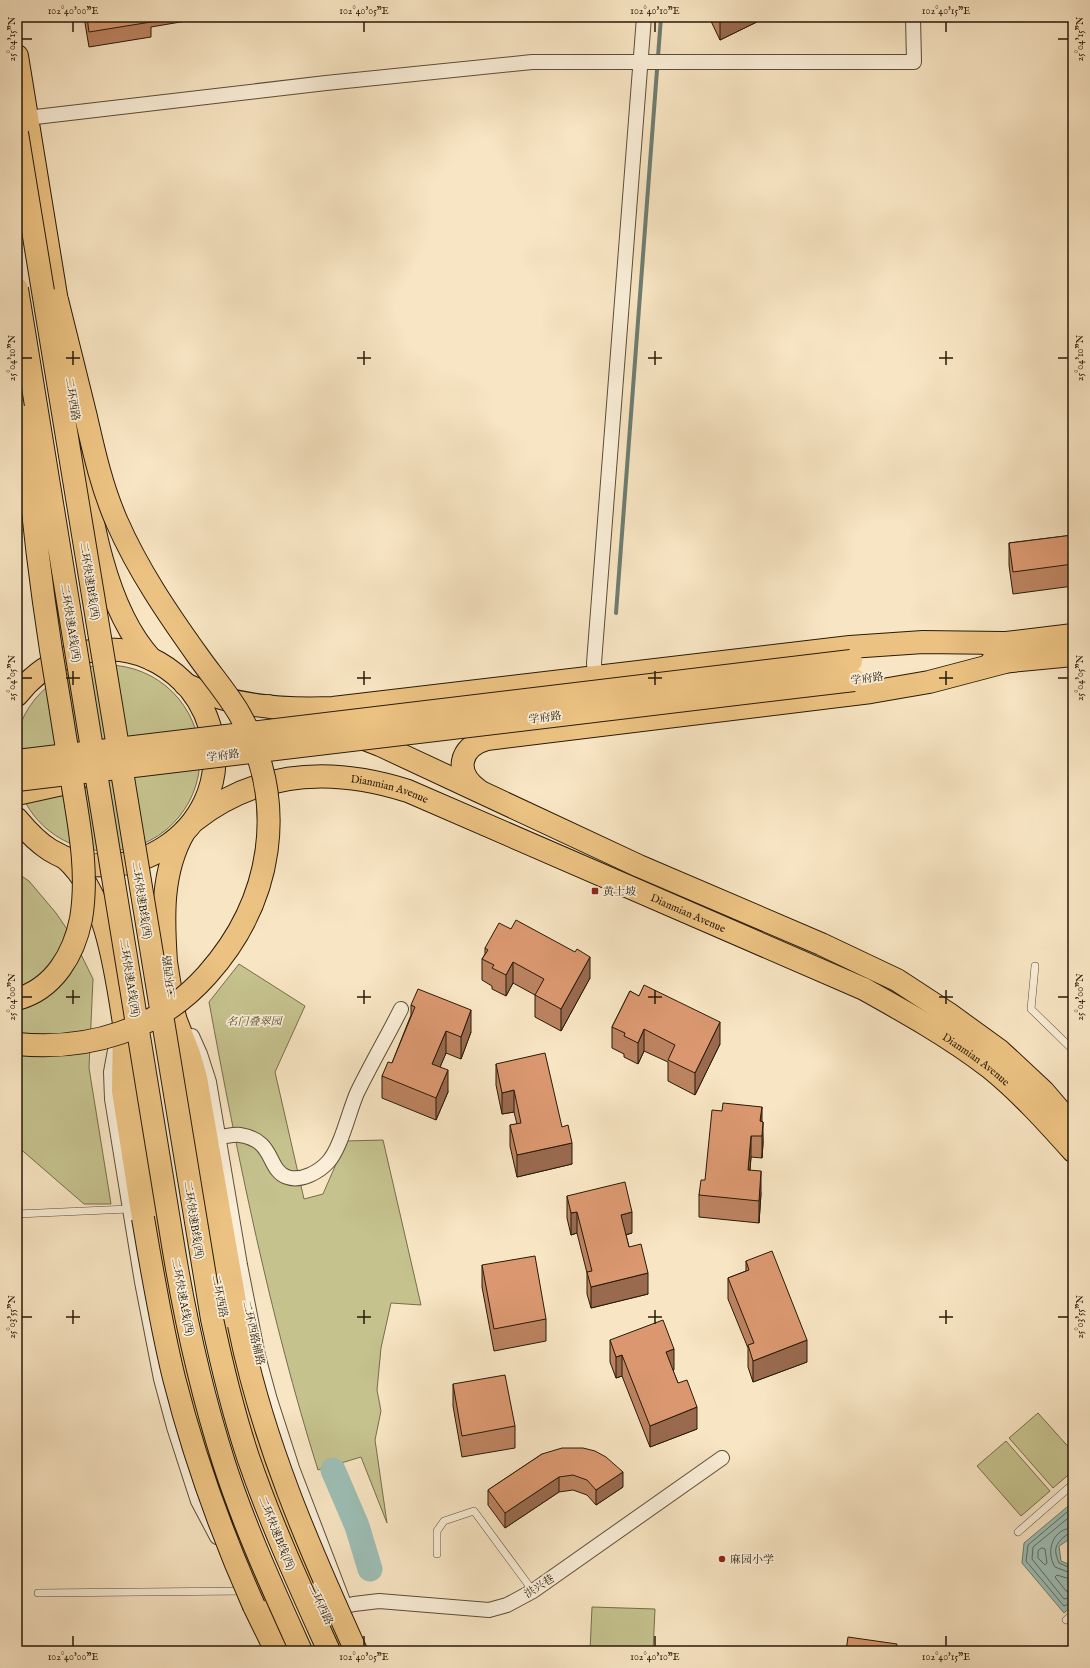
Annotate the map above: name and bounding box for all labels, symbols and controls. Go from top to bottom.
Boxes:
text: 102°40'00"E [48,5,98,18]
text: 102°40'05"E [339,5,389,18]
text: 102°40'10"E [630,5,680,18]
text: 102°40'15"E [922,5,970,18]
text: 25°04'15"N [6,16,19,62]
text: 25°04'15"N [1074,16,1087,62]
text: 25°04'10"N [6,335,19,381]
text: 25°04'10"N [1074,335,1087,381]
street label: 二环西路 [62,376,82,422]
street label: 二环快速B线(西) [76,541,102,621]
street label: 二环快速A线(西) [57,583,83,663]
text: 25°04'05"N [6,655,19,701]
text: 25°04'05"N [1074,655,1087,701]
street label: 学府路 [850,670,884,688]
street label: 学府路 [528,709,562,727]
street label: 学府路 [206,747,240,765]
street label: Dianmian Avenue [350,772,430,807]
street label: 二环快速B线(西) [128,860,154,940]
place label: 黄士坡 [603,885,636,899]
marker: 黄士坡 [590,886,600,896]
street label: Dianmian Avenue [648,891,728,936]
street label: 二环快速A线(西) [116,938,142,1018]
street label: 二环西路 [160,954,180,1000]
text: 25°04'00"N [6,973,19,1021]
text: 25°04'00"N [1074,973,1087,1021]
park label: 名门叠翠园 [227,1015,283,1029]
street label: Dianmian Avenue [939,1030,1012,1089]
street label: 二环快速B线(西) [180,1180,206,1260]
street label: 二环快速A线(西) [168,1257,196,1338]
street label: 二环西路 [208,1273,230,1319]
text: 25°03'55"N [6,1295,19,1339]
text: 25°03'55"N [1074,1295,1087,1339]
street label: 二环西路辅路 [239,1299,267,1367]
street label: 二环快速B线(西) [255,1494,297,1573]
place label: 麻园小学 [730,1553,774,1567]
marker: 麻园小学 [717,1554,727,1564]
street label: 洪兴巷 [522,1572,557,1602]
street label: 二环西路 [304,1582,336,1627]
text: 102°40'00"E [48,1651,98,1664]
text: 102°40'05"E [339,1651,389,1664]
text: 102°40'10"E [630,1651,680,1664]
text: 102°40'15"E [922,1651,970,1664]

